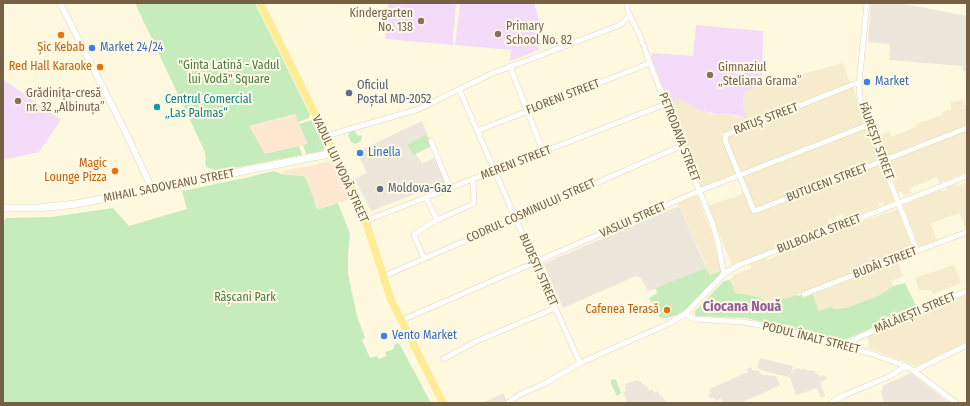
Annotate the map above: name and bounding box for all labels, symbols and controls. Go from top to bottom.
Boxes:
place label: Kindergarten No. 138 [349,7,413,35]
marker: Kindergarten No. 138 [416,16,426,26]
place label: Primary School No. 82 [506,20,572,48]
marker: Primary School No. 82 [493,29,503,39]
marker: Șic Kebab [56,30,66,40]
place label: Șic Kebab [37,41,85,55]
place label: Market 24/24 [100,41,163,55]
marker: Market 24/24 [87,43,97,53]
park label: "Ginta Latină - Vadul lui Vodă" Square [178,59,280,87]
place label: Red Hall Karaoke [9,60,92,74]
place label: Gimnaziul „Steliana Grama” [718,61,802,89]
marker: Red Hall Karaoke [95,62,105,72]
marker: Gimnaziul „Steliana Grama” [705,70,715,80]
place label: Market [875,75,909,89]
street label: FLORENI STREET [524,76,602,118]
marker: Market [862,77,872,87]
place label: Oficiul Poștal MD-2052 [357,79,431,107]
place label: Grădinița-cresă nr. 32 „Albinuța” [26,87,105,115]
marker: Oficiul Poștal MD-2052 [344,88,354,98]
street label: PETRODAVA STREET [655,90,703,184]
place label: Centrul Comercial „Las Palmas“ [165,93,252,121]
marker: Grădinița-cresă nr. 32 „Albinuța” [13,96,23,106]
street label: RATUȘ STREET [732,100,800,138]
street label: FĂUREȘTI STREET [855,100,897,182]
marker: Centrul Comercial „Las Palmas“ [152,102,162,112]
street label: VADUL LUI VODĂ STREET [309,113,371,225]
street label: MERENI STREET [479,143,553,183]
place label: Linella [368,146,401,160]
marker: Linella [355,148,365,158]
place label: Magic Lounge Pizza [44,157,107,185]
street label: BUTUCENI STREET [784,161,870,205]
street label: MIHAIL SADOVEANU STREET [102,166,236,206]
marker: Magic Lounge Pizza [110,166,120,176]
street label: CODRUL COSMINULUI STREET [464,176,598,246]
place label: Moldova-Gaz [388,182,452,196]
marker: Moldova-Gaz [375,184,385,194]
street label: VASLUI STREET [598,199,668,241]
street label: BULBOACA STREET [775,211,863,257]
street label: BUDEȘTI STREET [516,231,560,309]
street label: BUDĂI STREET [851,244,919,282]
street label: MĂLĂIEȘTI STREET [872,289,958,337]
park label: Râșcani Park [214,291,276,305]
district label: Ciocana Nouă [703,299,781,315]
place label: Cafenea Terasă [585,303,659,317]
marker: Cafenea Terasă [662,305,672,315]
street label: PODUL ÎNALT STREET [761,319,861,357]
place label: Vento Market [392,329,457,343]
marker: Vento Market [379,331,389,341]

